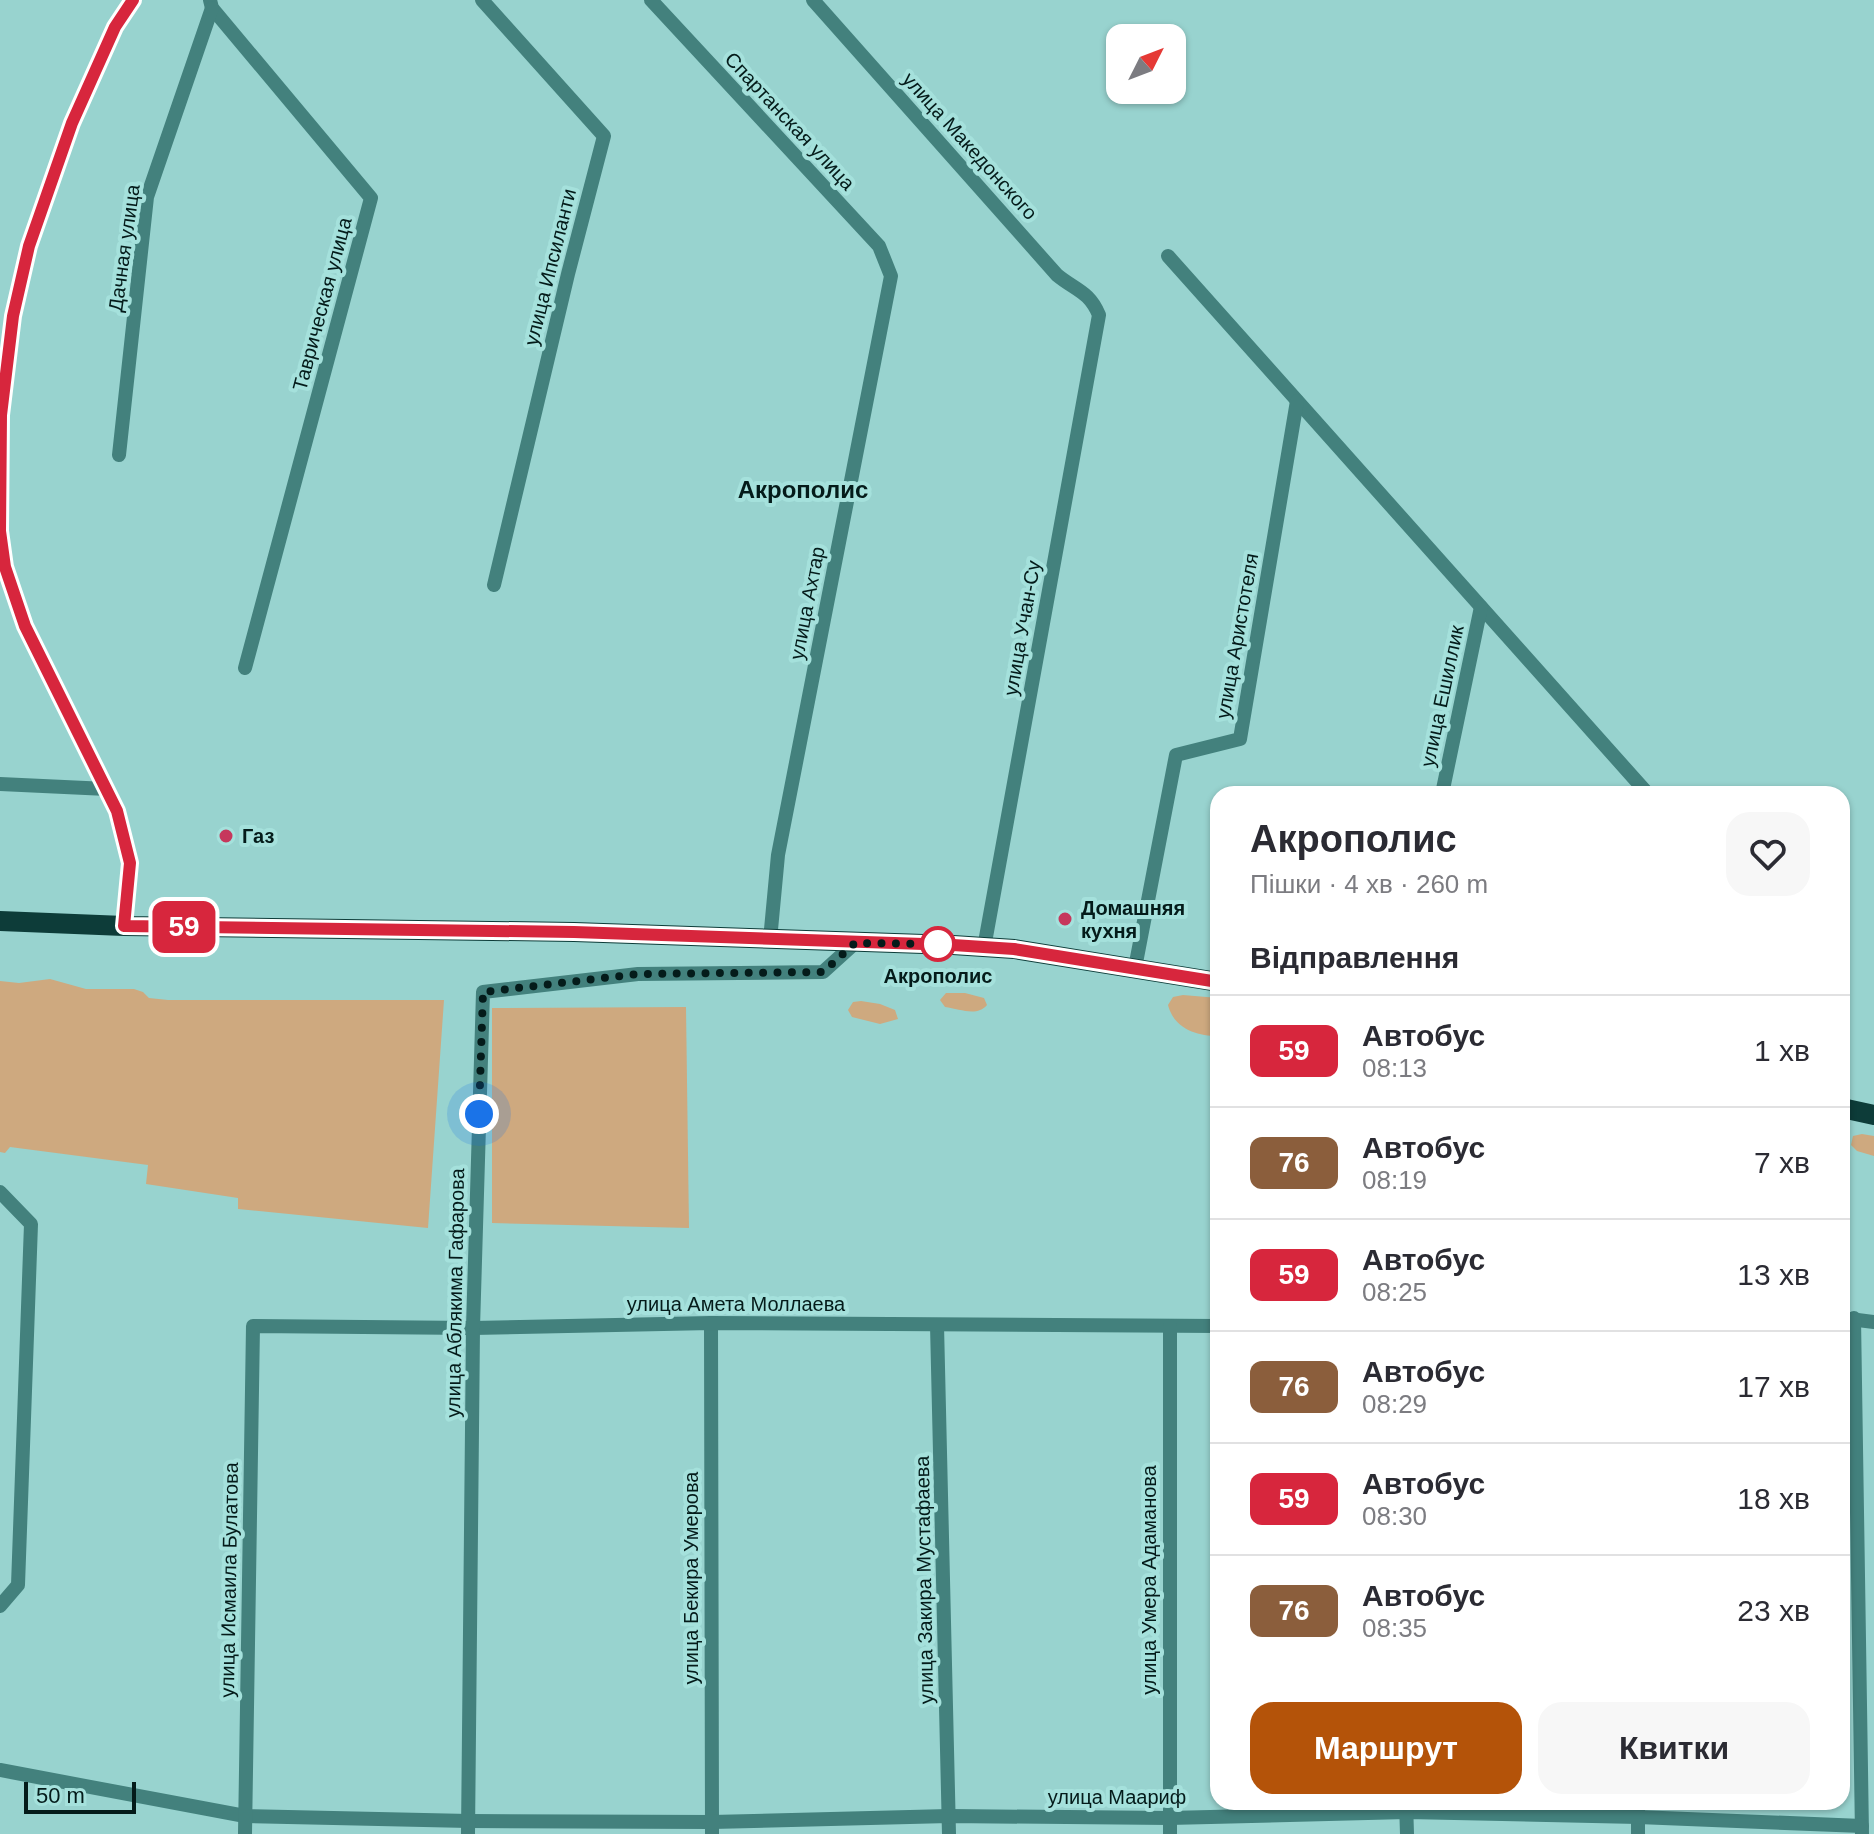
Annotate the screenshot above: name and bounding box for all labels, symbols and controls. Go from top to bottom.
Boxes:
north arrow [1106,24,1186,104]
map controls [1106,24,1186,104]
street label: Спартанская улица [721,48,860,195]
street label: улица Македонского [898,68,1042,224]
street label: Дачная улица [104,182,144,313]
street label: улица Ипсиланти [520,186,580,348]
street label: Таврическая улица [288,214,356,393]
district label: Акрополис [738,476,868,503]
street label: улица Ахтар [785,545,829,661]
street label: улица Аристотеля [1212,552,1262,720]
street label: улица Учан-Су [999,559,1045,697]
street label: улица Ешиллик [1416,623,1468,769]
button: heart [1726,812,1810,896]
text: Акрополис [1250,818,1457,860]
place label: Газ [242,825,274,847]
marker: Газ [217,827,235,845]
text: Пішки · 4 хв · 260 m [1250,869,1488,899]
place label: Домашняя кухня [1081,897,1185,942]
line badge: 59 [148,901,220,953]
marker: Домашняя кухня [1056,910,1074,928]
text: 59 [168,911,200,942]
marker: Акрополис [921,927,955,961]
text: Відправлення [1250,941,1459,974]
place label: Акрополис [884,965,992,987]
text: Автобус [1362,1019,1485,1052]
text: 1 хв [1754,1034,1810,1067]
text: 59 [1278,1035,1310,1066]
text: 08:13 [1362,1053,1427,1083]
your location [459,1094,499,1134]
text: Автобус [1362,1131,1485,1164]
text: 7 хв [1754,1146,1810,1179]
text: 76 [1278,1147,1310,1178]
text: 08:19 [1362,1165,1427,1195]
street label: улица Аблякима Гафарова [442,1167,468,1418]
text: Автобус [1362,1243,1485,1276]
text: 13 хв [1737,1258,1810,1291]
text: 59 [1278,1259,1310,1290]
text: 08:25 [1362,1277,1427,1307]
street label: улица Амета Моллаева [627,1293,846,1315]
text: Автобус [1362,1355,1485,1388]
text: 17 хв [1737,1370,1810,1403]
text: 76 [1278,1371,1310,1402]
text: 08:29 [1362,1389,1427,1419]
street label: улица Закира Мустафаева [911,1455,937,1704]
street label: улица Исмаила Булатова [216,1461,242,1698]
street label: улица Умера Адаманова [1138,1464,1160,1695]
text: Автобус [1362,1467,1485,1500]
street label: улица Бекира Умерова [680,1471,702,1684]
text: 18 хв [1737,1482,1810,1515]
text: 59 [1278,1483,1310,1514]
text: 08:30 [1362,1501,1427,1531]
text: Автобус [1362,1579,1485,1612]
text: 23 хв [1737,1594,1810,1627]
text: 76 [1278,1595,1310,1626]
text: 08:35 [1362,1613,1427,1643]
button: Маршрут [1250,1702,1522,1794]
button: Квитки [1538,1702,1810,1794]
scale bar [24,1778,136,1814]
text: 50 m [36,1783,85,1808]
street label: улица Маариф [1048,1786,1186,1808]

